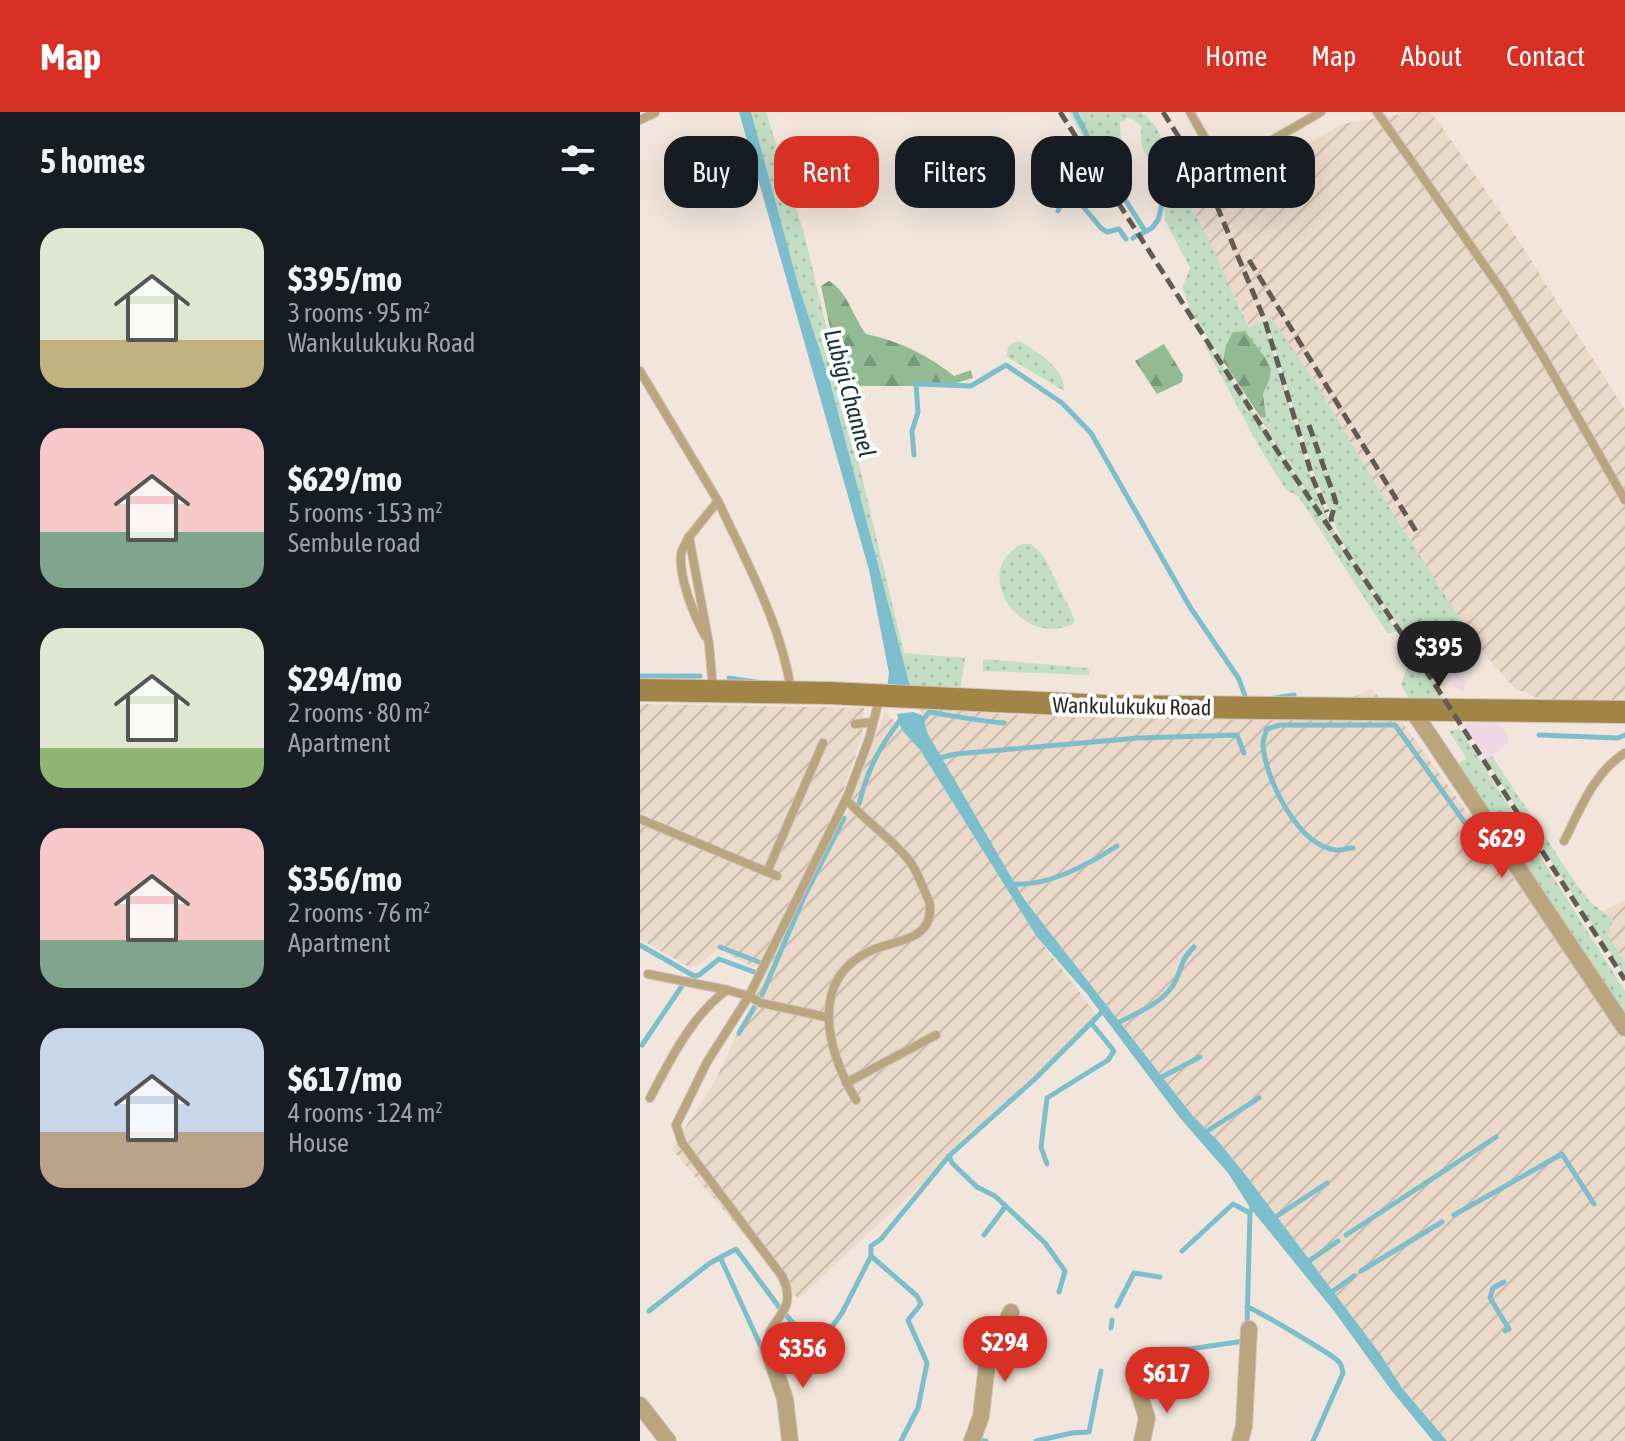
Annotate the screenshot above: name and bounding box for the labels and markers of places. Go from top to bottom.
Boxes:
pin: $395 [1392,621,1486,689]
pin: $629 [1455,812,1549,880]
pin: $294 [958,1316,1052,1384]
pin: $356 [756,1322,850,1390]
pin: $617 [1120,1347,1214,1415]

